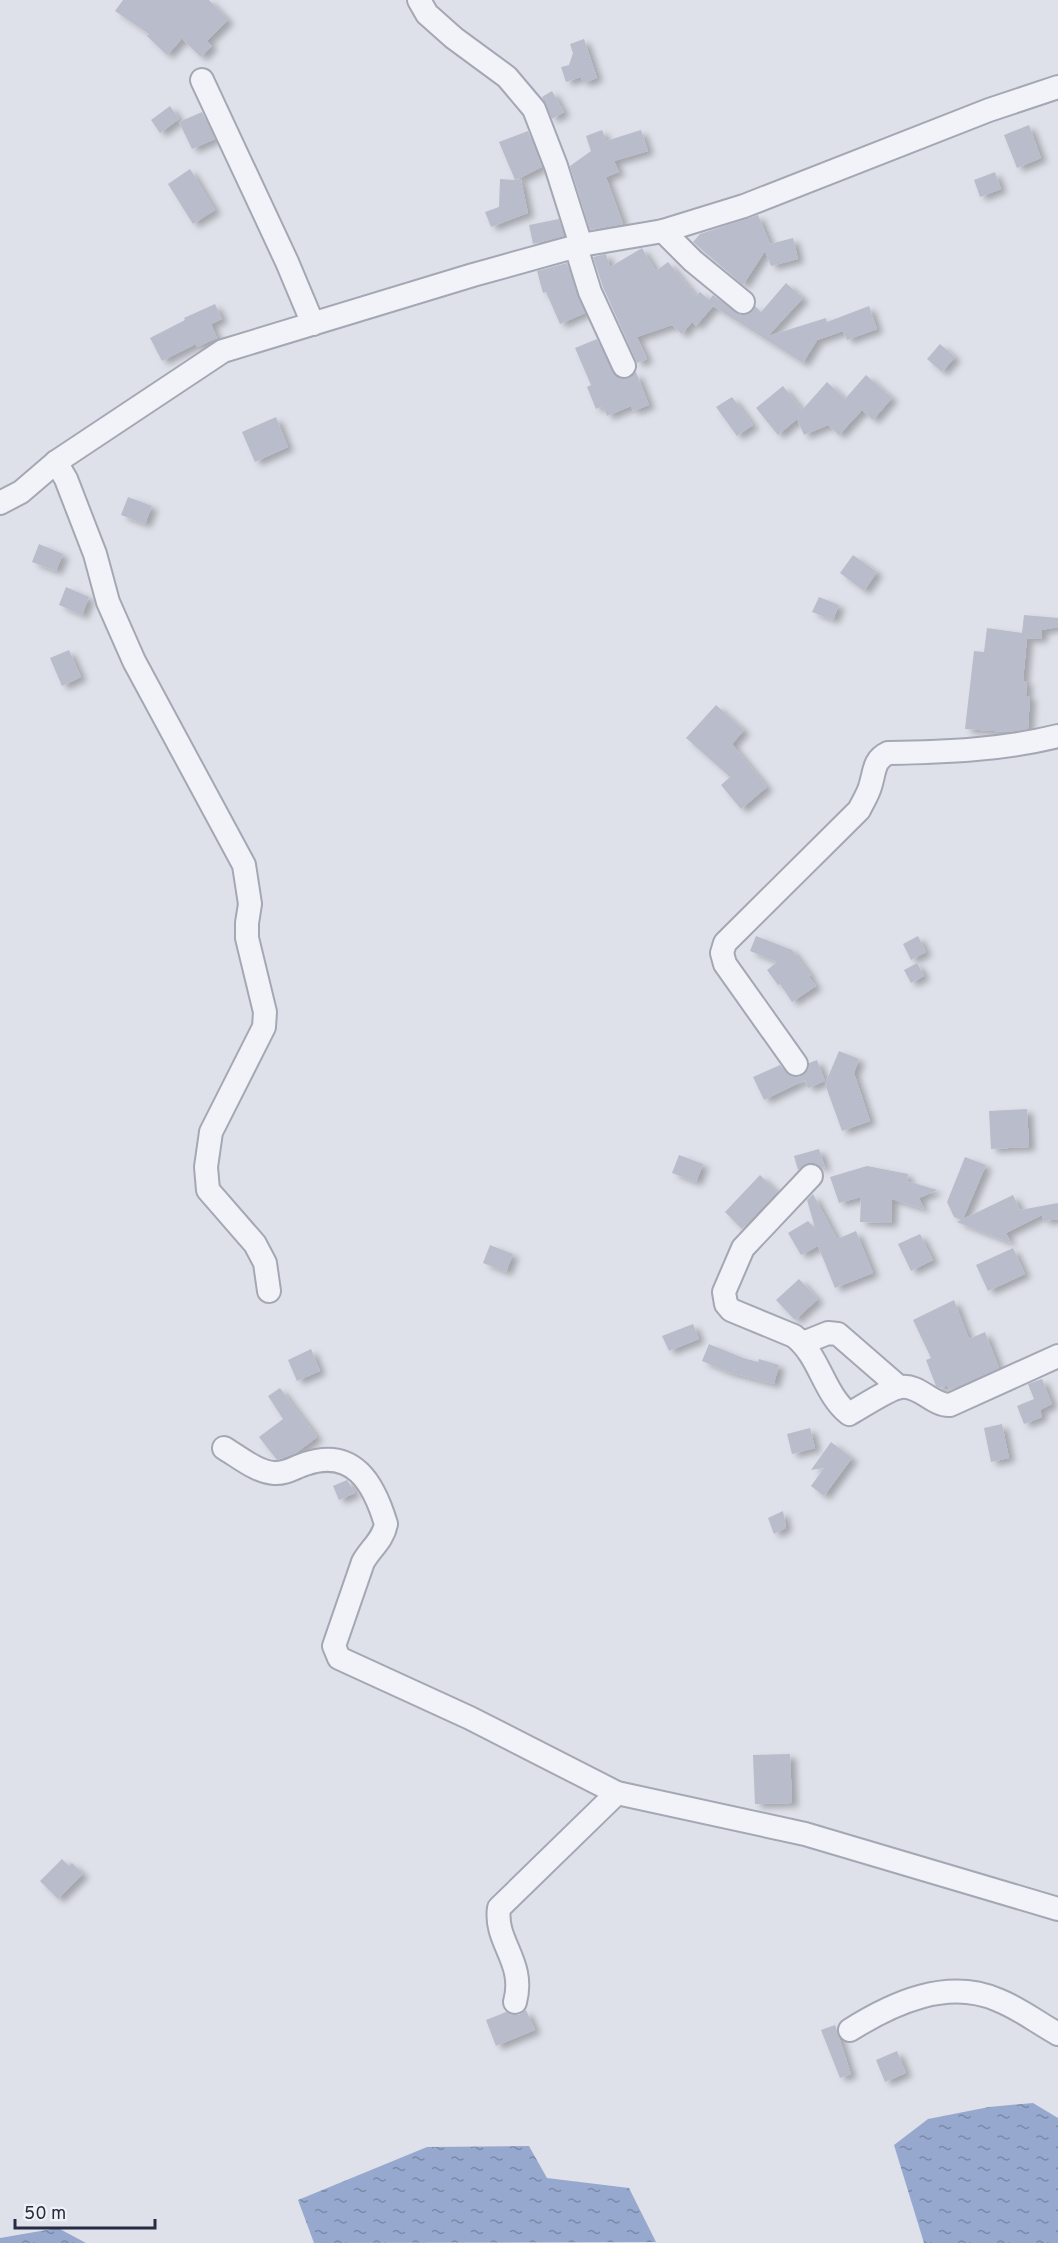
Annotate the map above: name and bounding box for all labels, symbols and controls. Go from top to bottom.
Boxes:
scale bar [15,2192,154,2230]
text: 50 m [24,2203,66,2226]

